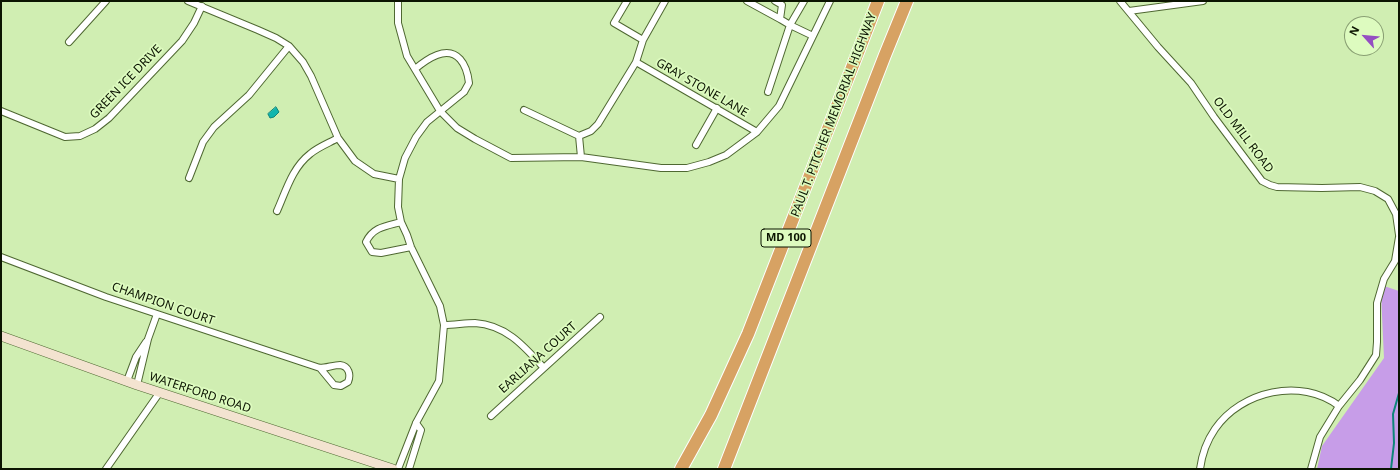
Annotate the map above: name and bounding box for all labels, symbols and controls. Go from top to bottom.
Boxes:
street label: PAUL T. PITCHER MEMORIAL HIGHWAY [788,11,880,219]
north arrow [1344,16,1384,56]
text: N [1345,23,1362,38]
street label: GREEN ICE DRIVE [87,42,165,122]
street label: GRAY STONE LANE [653,56,751,120]
street label: OLD MILL ROAD [1210,94,1276,176]
road number: MD 100 [761,229,811,247]
street label: CHAMPION COURT [110,280,216,328]
street label: EARLIANA COURT [496,319,580,397]
street label: WATERFORD ROAD [147,370,253,416]

